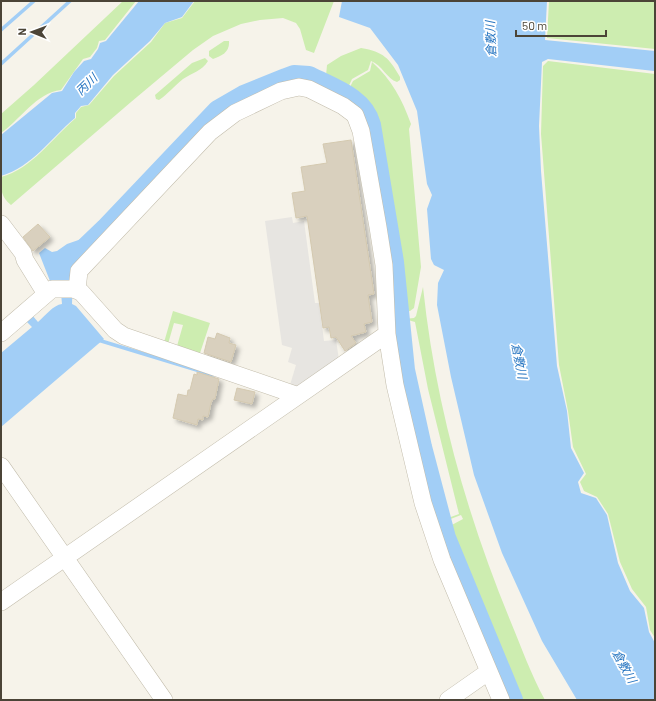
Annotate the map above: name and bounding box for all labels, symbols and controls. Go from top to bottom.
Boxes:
north arrow [12,12,52,52]
scale bar [516,12,606,38]
text: 50 m [522,18,547,32]
water label: 倉敷川 [482,19,498,57]
text: N [15,28,28,36]
water label: 丙川 [72,69,101,97]
water label: 倉敷川 [510,342,531,382]
water label: 倉敷川 [610,647,641,687]

